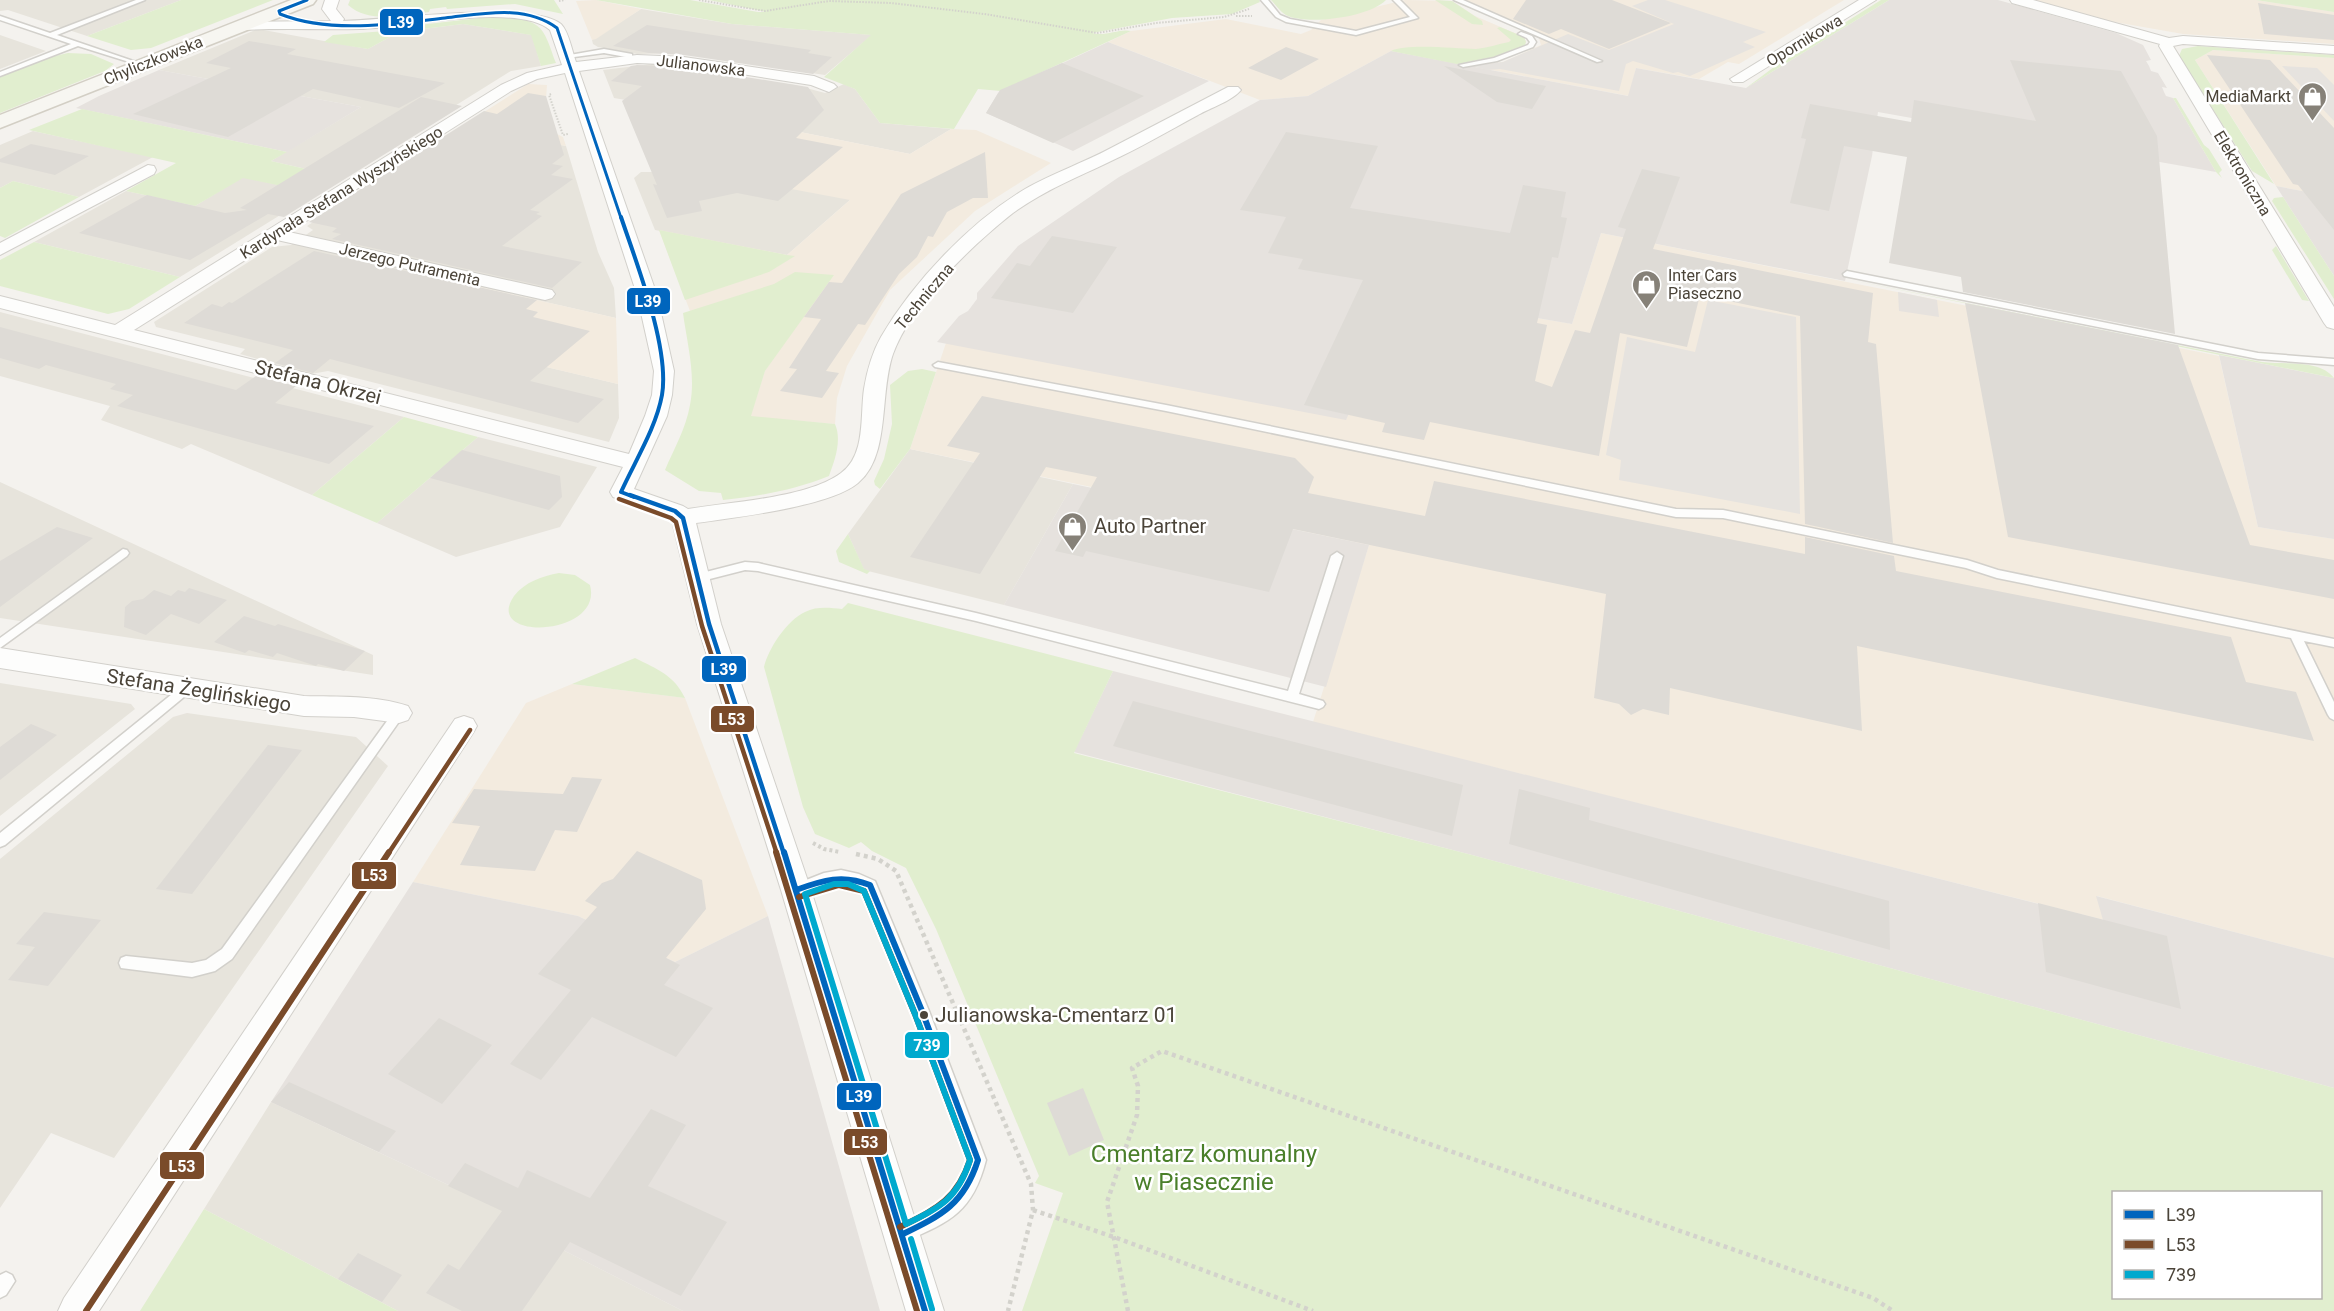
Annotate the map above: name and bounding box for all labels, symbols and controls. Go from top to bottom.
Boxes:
line badge: L39 [379,8,424,36]
street label: Opornikowa [1763,10,1846,71]
text: L39 [387,13,415,32]
street label: Chyliczkowska [101,32,206,89]
street label: Julianowska [656,51,746,80]
shop icon: MediaMarkt [2296,80,2328,122]
place label: MediaMarkt [2205,87,2291,106]
street label: Kardynała Stefana Wyszyńskiego [236,122,446,263]
street label: Elektroniczna [2210,127,2275,219]
street label: Jerzego Putramenta [337,239,482,290]
street label: Techniczna [891,259,958,333]
place label: Inter Cars Piaseczno [1668,266,1742,303]
shop icon: Inter Cars Piaseczno [1631,268,1663,310]
line badge: L39 [626,287,671,315]
text: L39 [634,292,662,311]
street label: Stefana Okrzei [252,355,384,409]
shop icon: Auto Partner [1057,510,1089,552]
place label: Auto Partner [1094,514,1207,538]
line badge: L39 [701,655,747,683]
text: L39 [710,660,738,679]
street label: Stefana Żeglińskiego [105,664,293,716]
line badge: L53 [710,705,755,733]
text: L53 [718,710,746,729]
line badge: L53 [351,861,397,890]
text: L53 [360,866,388,885]
place label: Julianowska-Cmentarz 01 [935,1003,1177,1027]
marker: Julianowska-Cmentarz 01 [918,1009,930,1021]
line badge: 739 [904,1031,950,1059]
text: 739 [913,1036,941,1055]
line badge: L39 [836,1082,882,1111]
text: L39 [845,1087,873,1106]
line badge: L53 [843,1128,888,1156]
text: L53 [851,1133,879,1152]
park label: Cmentarz komunalny w Piasecznie [1091,1140,1318,1196]
line badge: L53 [159,1151,205,1180]
text: L53 [168,1157,196,1176]
legend [2112,1191,2322,1299]
text: L39 [2166,1204,2196,1225]
text: L53 [2166,1234,2196,1255]
text: 739 [2166,1264,2196,1285]

